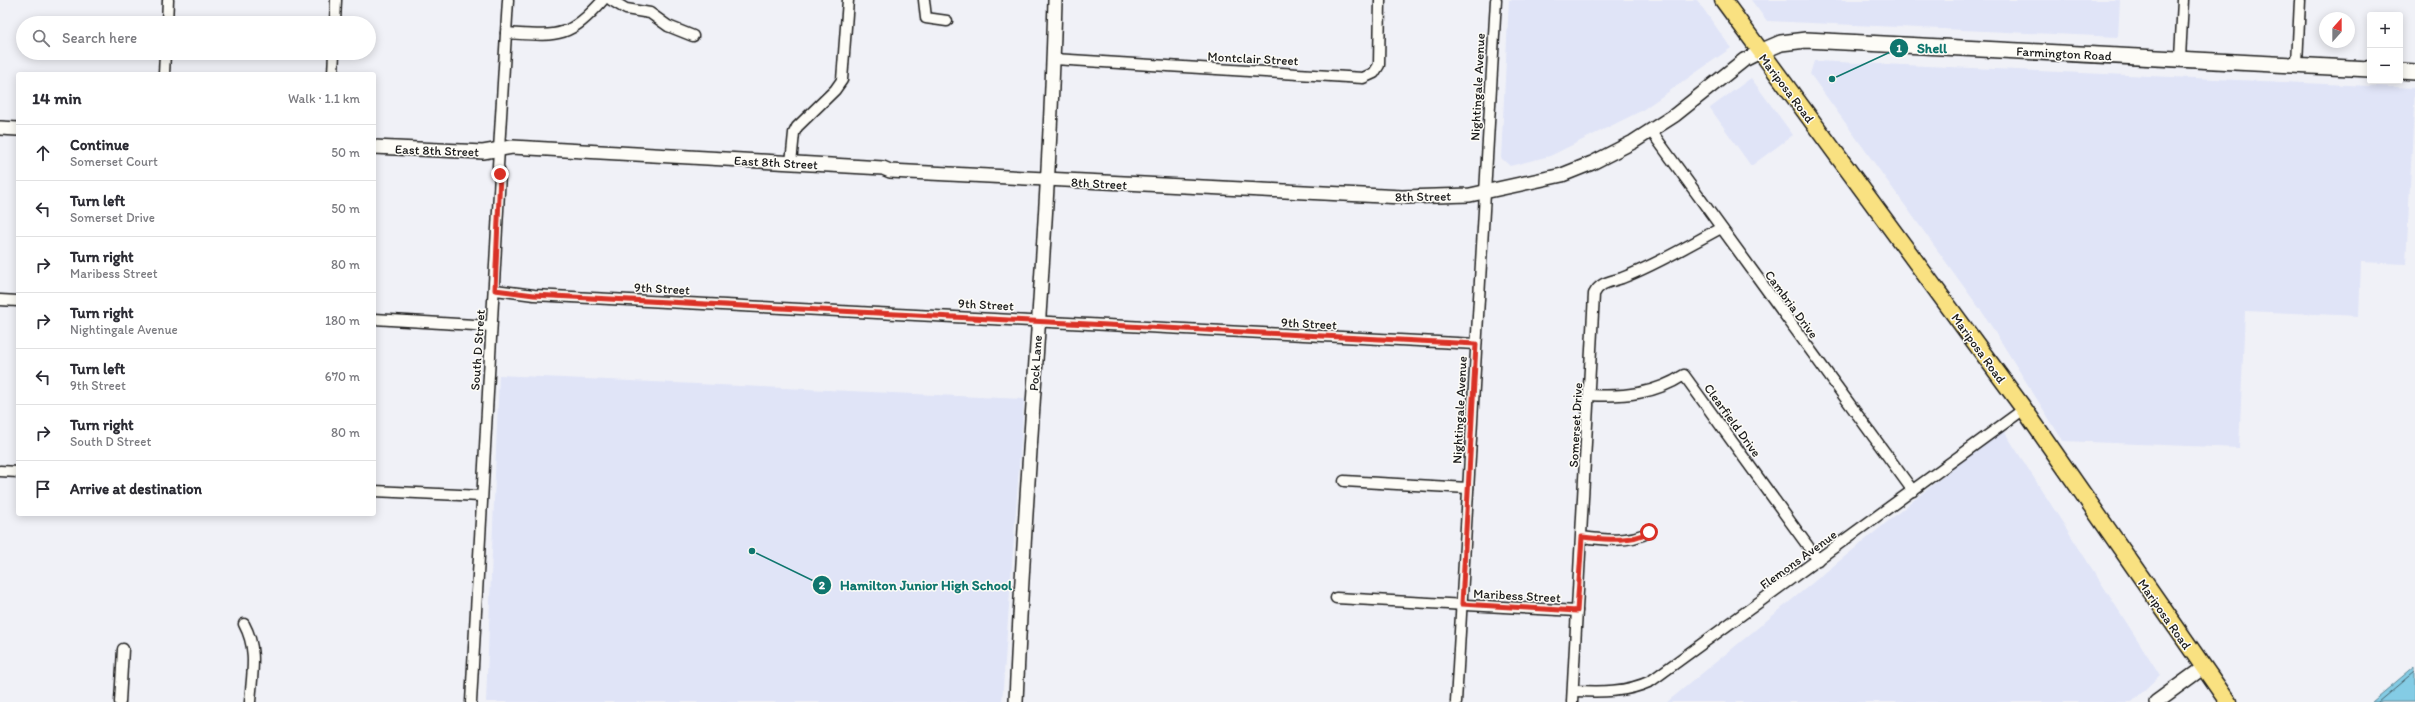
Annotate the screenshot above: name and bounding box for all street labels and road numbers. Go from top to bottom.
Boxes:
street label: Nightingale Avenue [1467,33,1488,141]
street label: Farmington Road [2016,44,2112,63]
street label: Montclair Street [1207,49,1299,68]
street label: Mariposa Road [1756,51,1817,126]
street label: East 8th Street [395,142,479,159]
street label: East 8th Street [734,153,818,172]
street label: 8th Street [1071,175,1128,192]
street label: 8th Street [1395,189,1451,204]
street label: Cambria Drive [1762,267,1821,341]
street label: 9th Street [634,280,690,297]
street label: 9th Street [958,296,1014,313]
street label: South D Street [467,309,488,391]
street label: Mariposa Road [1948,311,2009,386]
street label: 9th Street [1281,315,1337,332]
street label: Pock Lane [1026,335,1045,391]
street label: Nightingale Avenue [1449,356,1470,464]
street label: Clearfield Drive [1701,381,1764,460]
street label: Somerset Drive [1566,382,1585,468]
street label: Flemons Avenue [1757,527,1840,592]
street label: Mariposa Road [2135,576,2194,652]
street label: Maribess Street [1473,586,1561,605]

